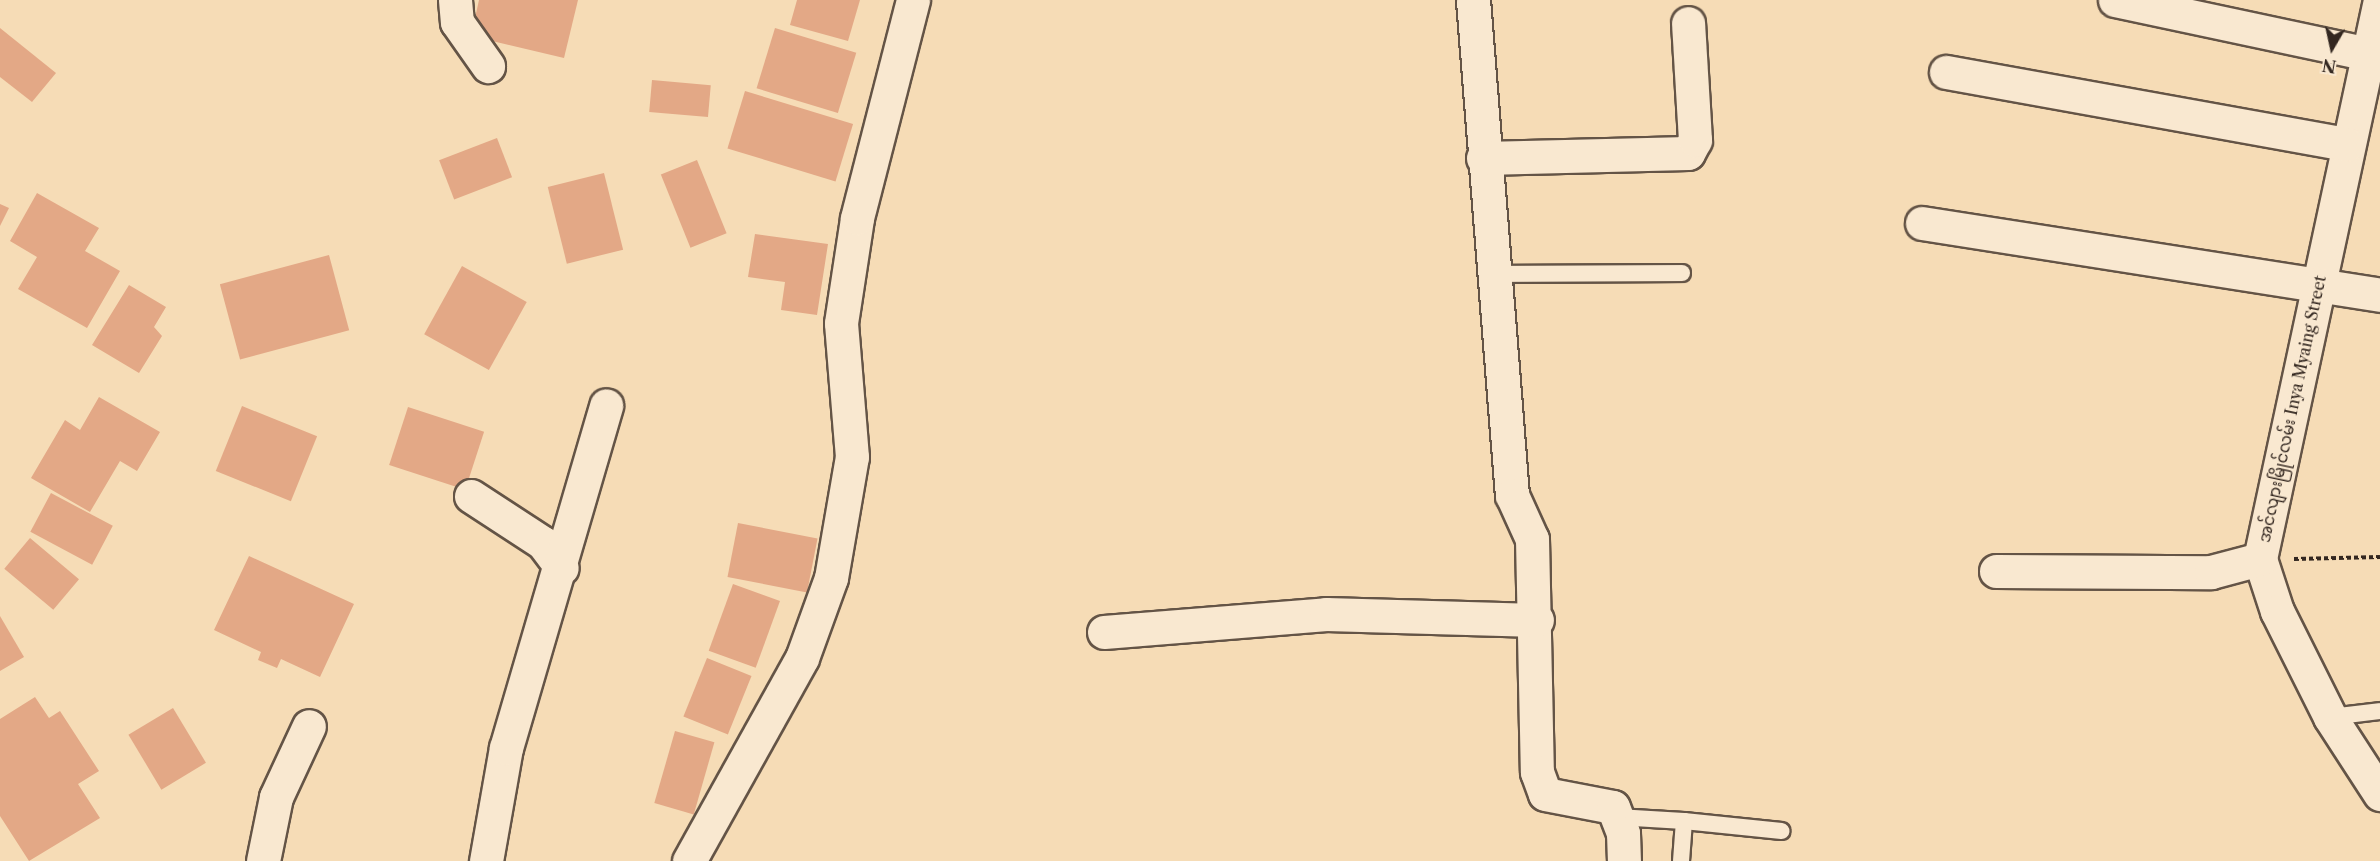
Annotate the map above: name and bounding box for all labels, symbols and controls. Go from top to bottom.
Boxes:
north arrow [2302,18,2362,78]
text: N [2321,55,2338,77]
street label: အင်လျားမြိုင်လမ်း Inya Myaing Street [2254,274,2330,544]

